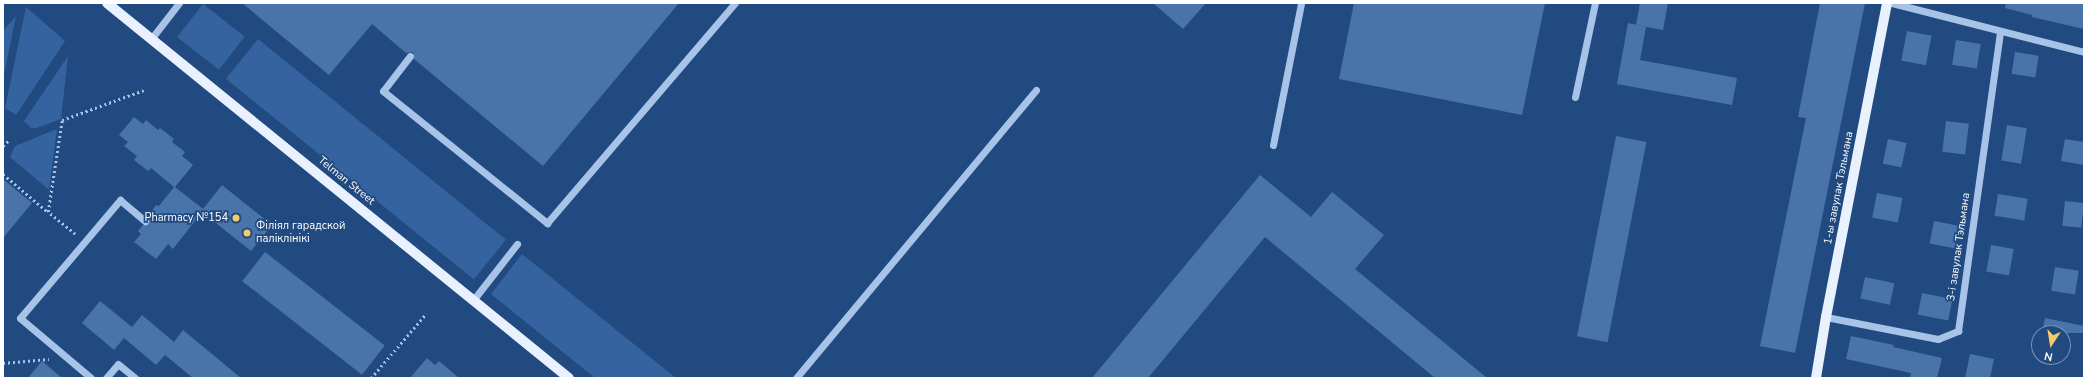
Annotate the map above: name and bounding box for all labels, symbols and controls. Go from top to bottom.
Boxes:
street label: 1-ы завулак Тэльмана [1822,130,1856,246]
street label: Telman Street [315,154,377,208]
street label: 3-і завулак Тэльмана [1945,192,1973,302]
place label: Pharmacy №154 [144,211,228,225]
marker: Pharmacy №154 [231,213,241,223]
place label: Філіял гарадской паліклінікі [256,220,345,246]
marker: Філіял гарадской паліклінікі [241,227,253,239]
north arrow [2031,325,2071,365]
text: N [2043,348,2054,364]

